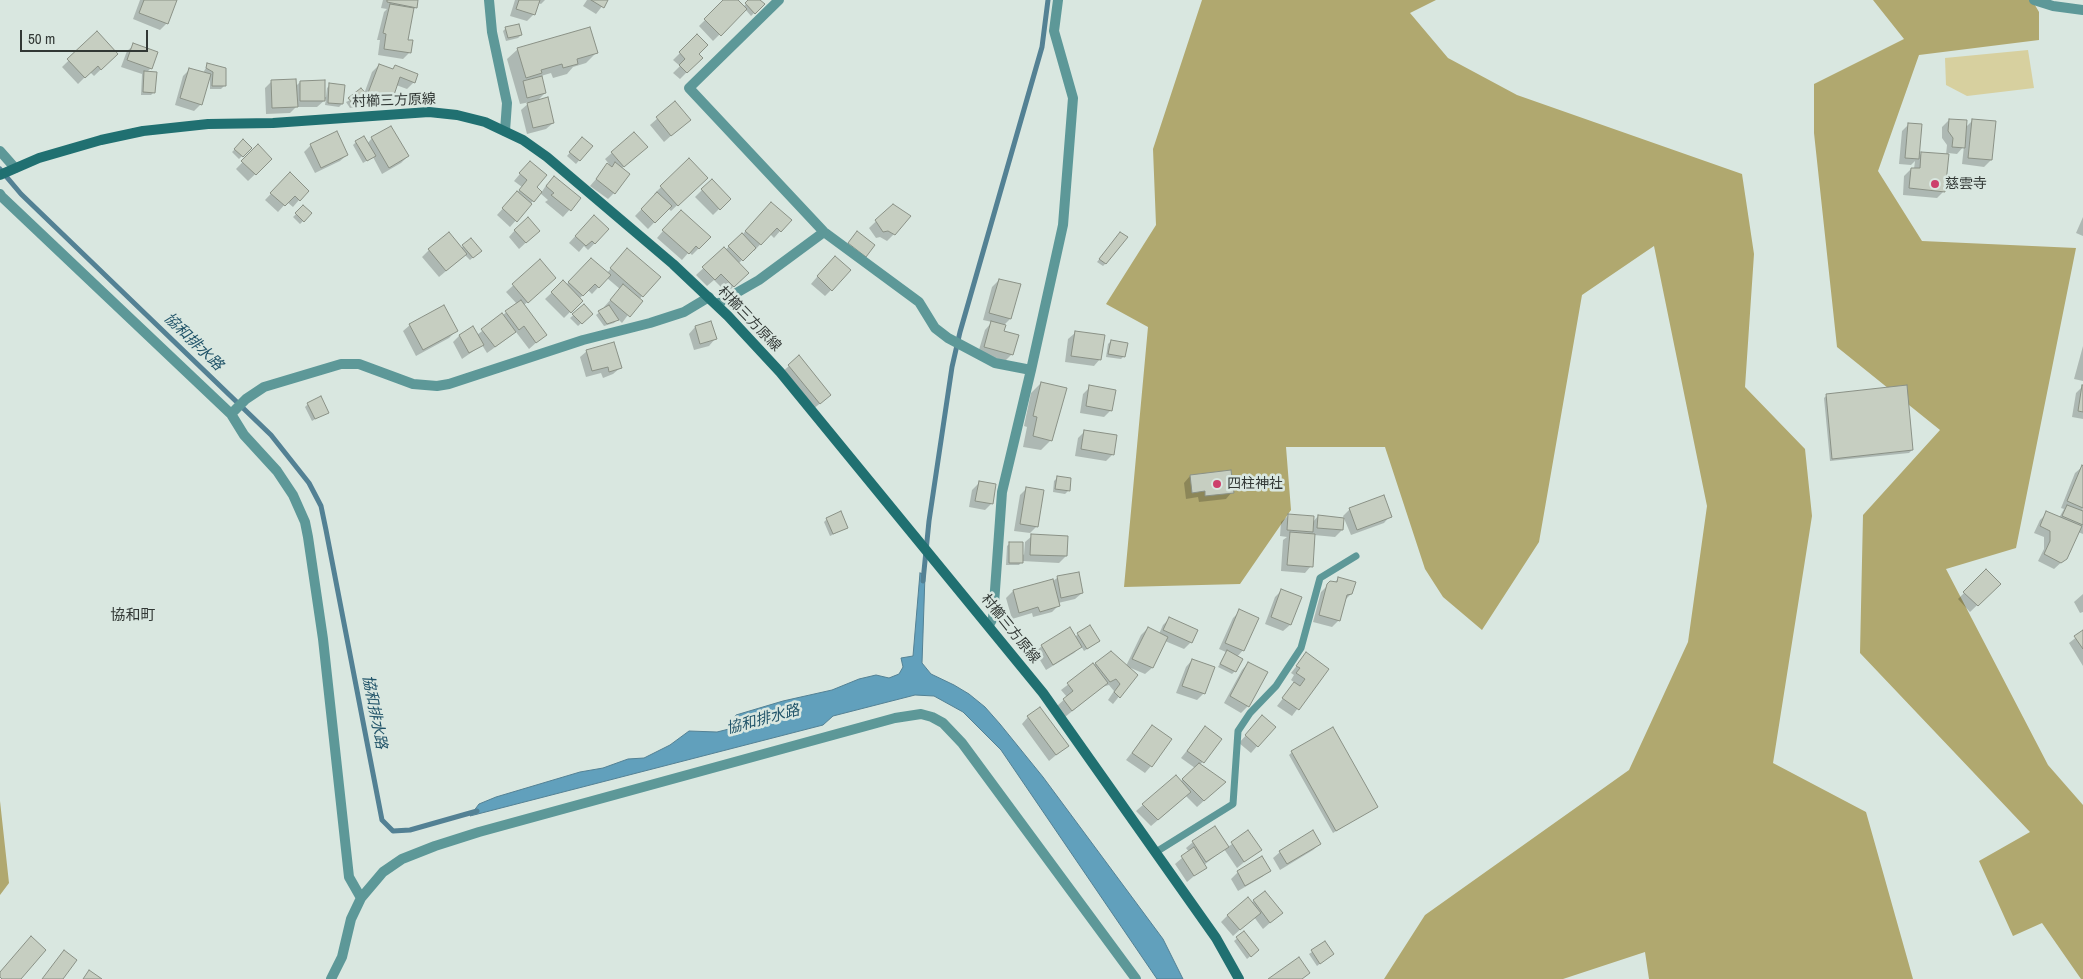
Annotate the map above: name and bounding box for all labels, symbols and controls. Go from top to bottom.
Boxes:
scale bar [22,20,150,52]
text: 50 m [28,28,55,49]
street label: 村櫛三方原線 [352,91,436,111]
place label: 慈雲寺 [1945,176,1987,192]
marker: 慈雲寺 [1929,178,1941,190]
street label: 村櫛三方原線 [714,283,784,355]
water label: 協和排水路 [160,309,226,375]
place label: 四柱神社 [1227,476,1283,492]
marker: 四柱神社 [1211,478,1223,490]
street label: 村櫛三方原線 [977,591,1043,667]
district label: 協和町 [111,607,155,625]
water label: 協和排水路 [358,673,390,751]
water label: 協和排水路 [724,702,802,738]

